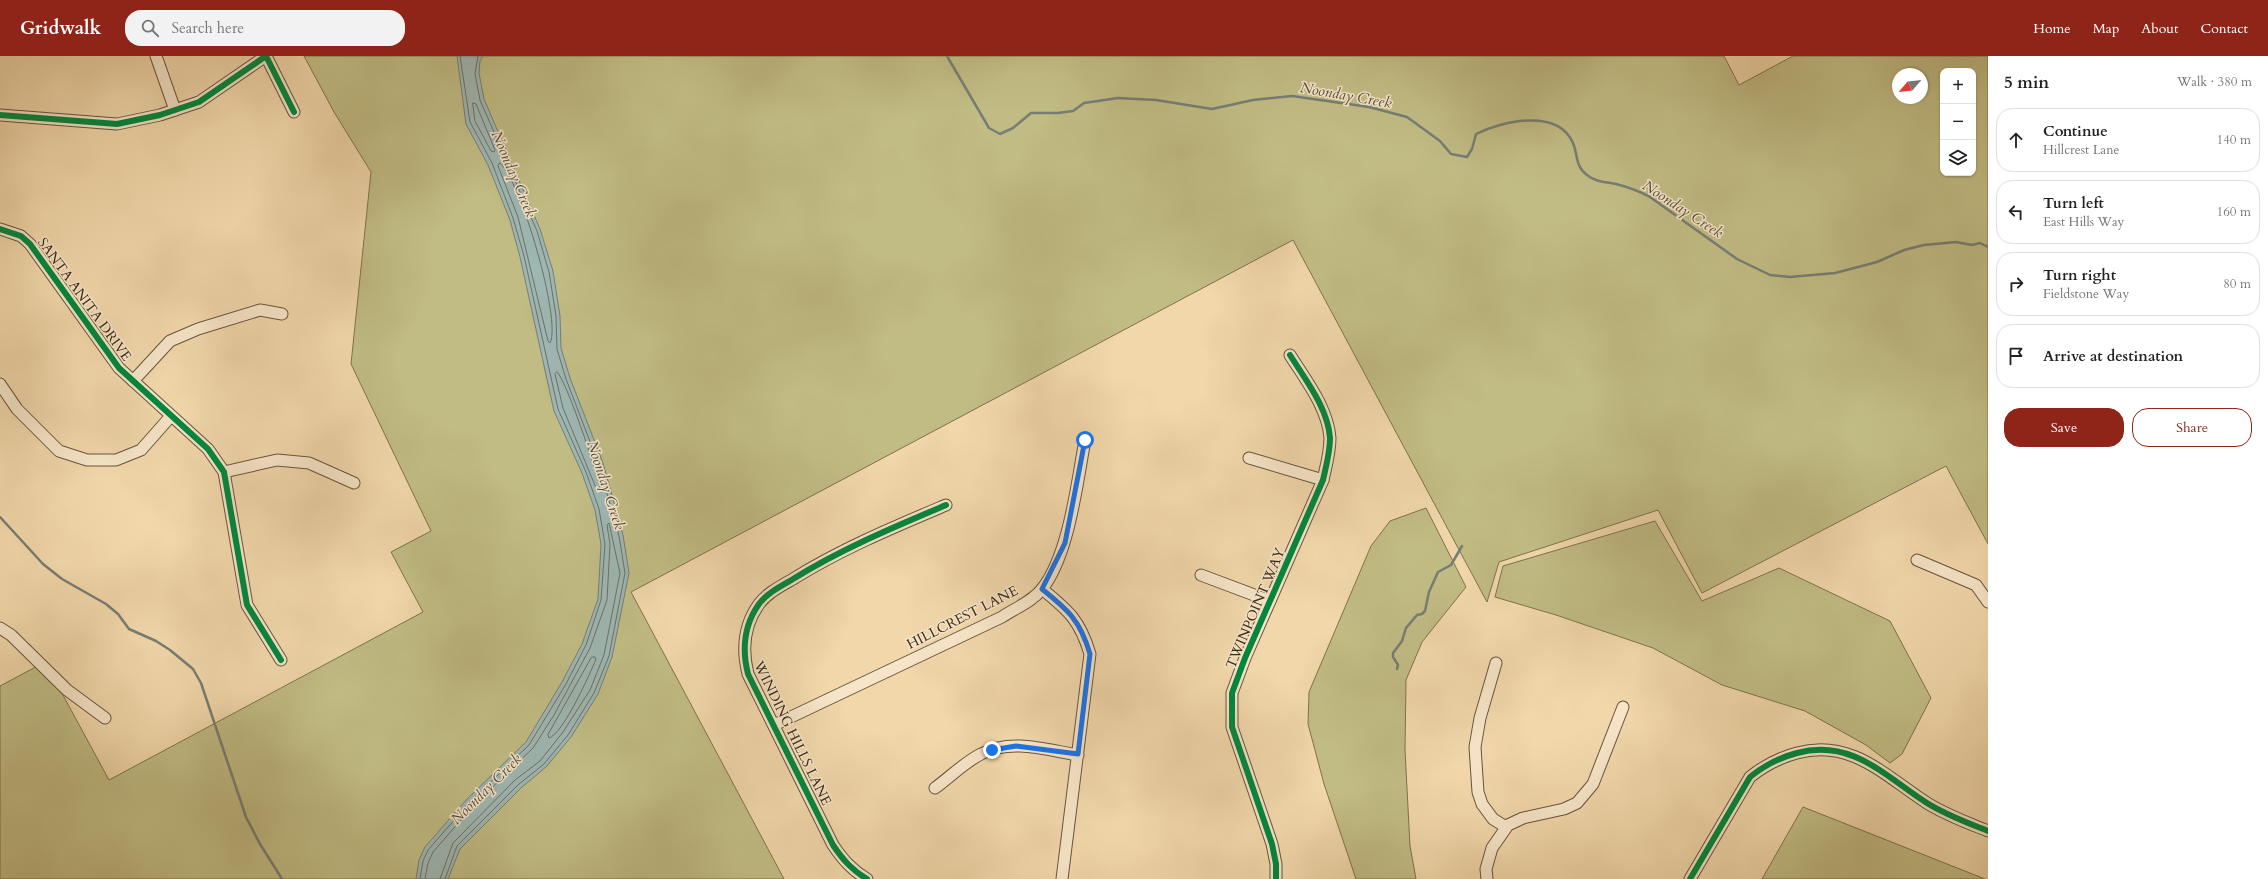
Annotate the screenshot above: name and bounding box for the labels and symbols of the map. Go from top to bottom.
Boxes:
north arrow [1892,68,1928,104]
water label: Noonday Creek [1299,77,1394,113]
water label: Noonday Creek [487,127,542,221]
water label: Noonday Creek [1639,175,1728,243]
street label: SANTA ANITA DRIVE [33,234,136,365]
route start [1076,431,1094,449]
water label: Noonday Creek [582,438,630,533]
street label: TWINPOINT WAY [1221,544,1290,671]
street label: HILLCREST LANE [903,581,1021,654]
street label: WINDING HILLS LANE [749,657,836,809]
route end [983,741,1001,759]
water label: Noonday Creek [446,749,526,829]

